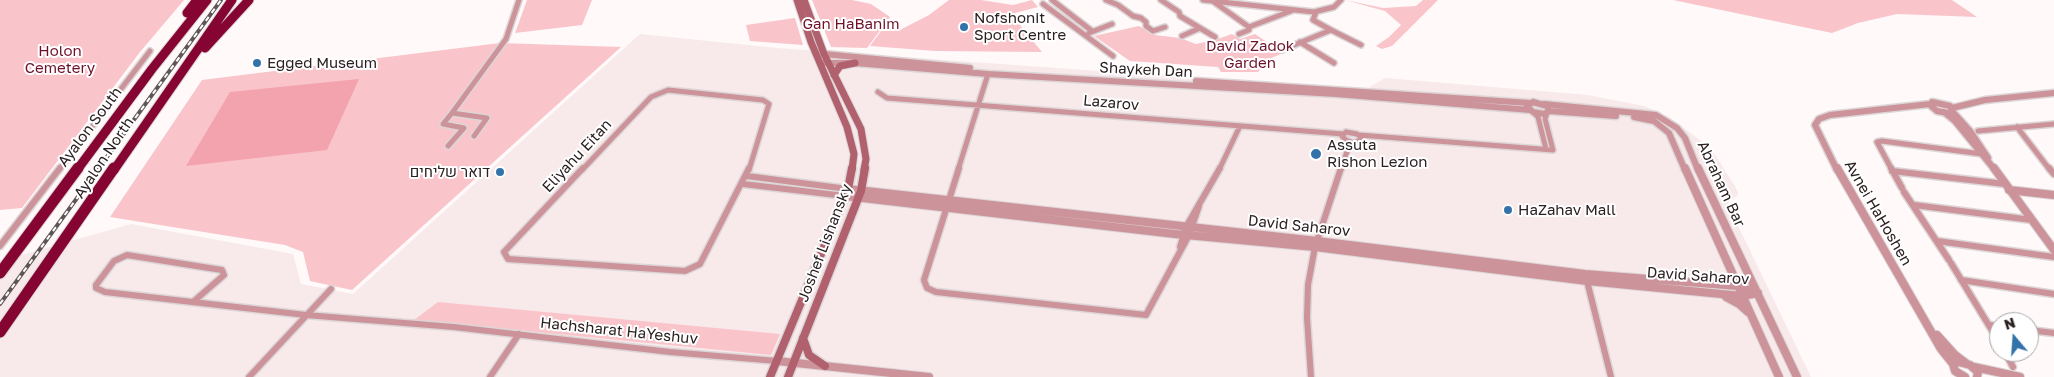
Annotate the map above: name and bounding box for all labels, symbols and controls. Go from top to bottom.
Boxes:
place label: Nofshonit Sport Centre [974,9,1066,44]
park label: Gan HaBanim [803,15,899,33]
marker: Nofshonit Sport Centre [958,21,970,33]
park label: David Zadok Garden [1206,37,1294,72]
park label: Holon Cemetery [25,42,95,77]
place label: Egged Museum [267,54,377,72]
marker: Egged Museum [251,57,263,69]
street label: Shaykeh Dan [1099,59,1193,81]
street label: Ayalon South [54,84,126,170]
street label: Lazarov [1082,92,1140,114]
street label: Ayalon North [70,114,138,202]
street label: Eliyahu Eitan [539,116,615,196]
place label: Assuta Rishon Lezion [1327,136,1427,171]
street label: Abraham Bar [1693,138,1749,230]
marker: Assuta Rishon Lezion [1309,147,1323,161]
street label: Avnei HaHoshen [1841,157,1915,269]
place label: דואר שליחים [410,163,490,181]
marker: דואר שליחים [494,166,506,178]
street label: Joshef Lishansky [794,182,856,304]
place label: HaZahav Mall [1518,201,1616,219]
marker: HaZahav Mall [1502,204,1514,216]
street label: David Saharov [1247,212,1351,240]
street label: David Saharov [1646,263,1750,289]
north arrow [1989,312,2039,362]
text: N [2002,313,2017,333]
street label: Hachsharat HaYeshuv [539,314,699,348]

